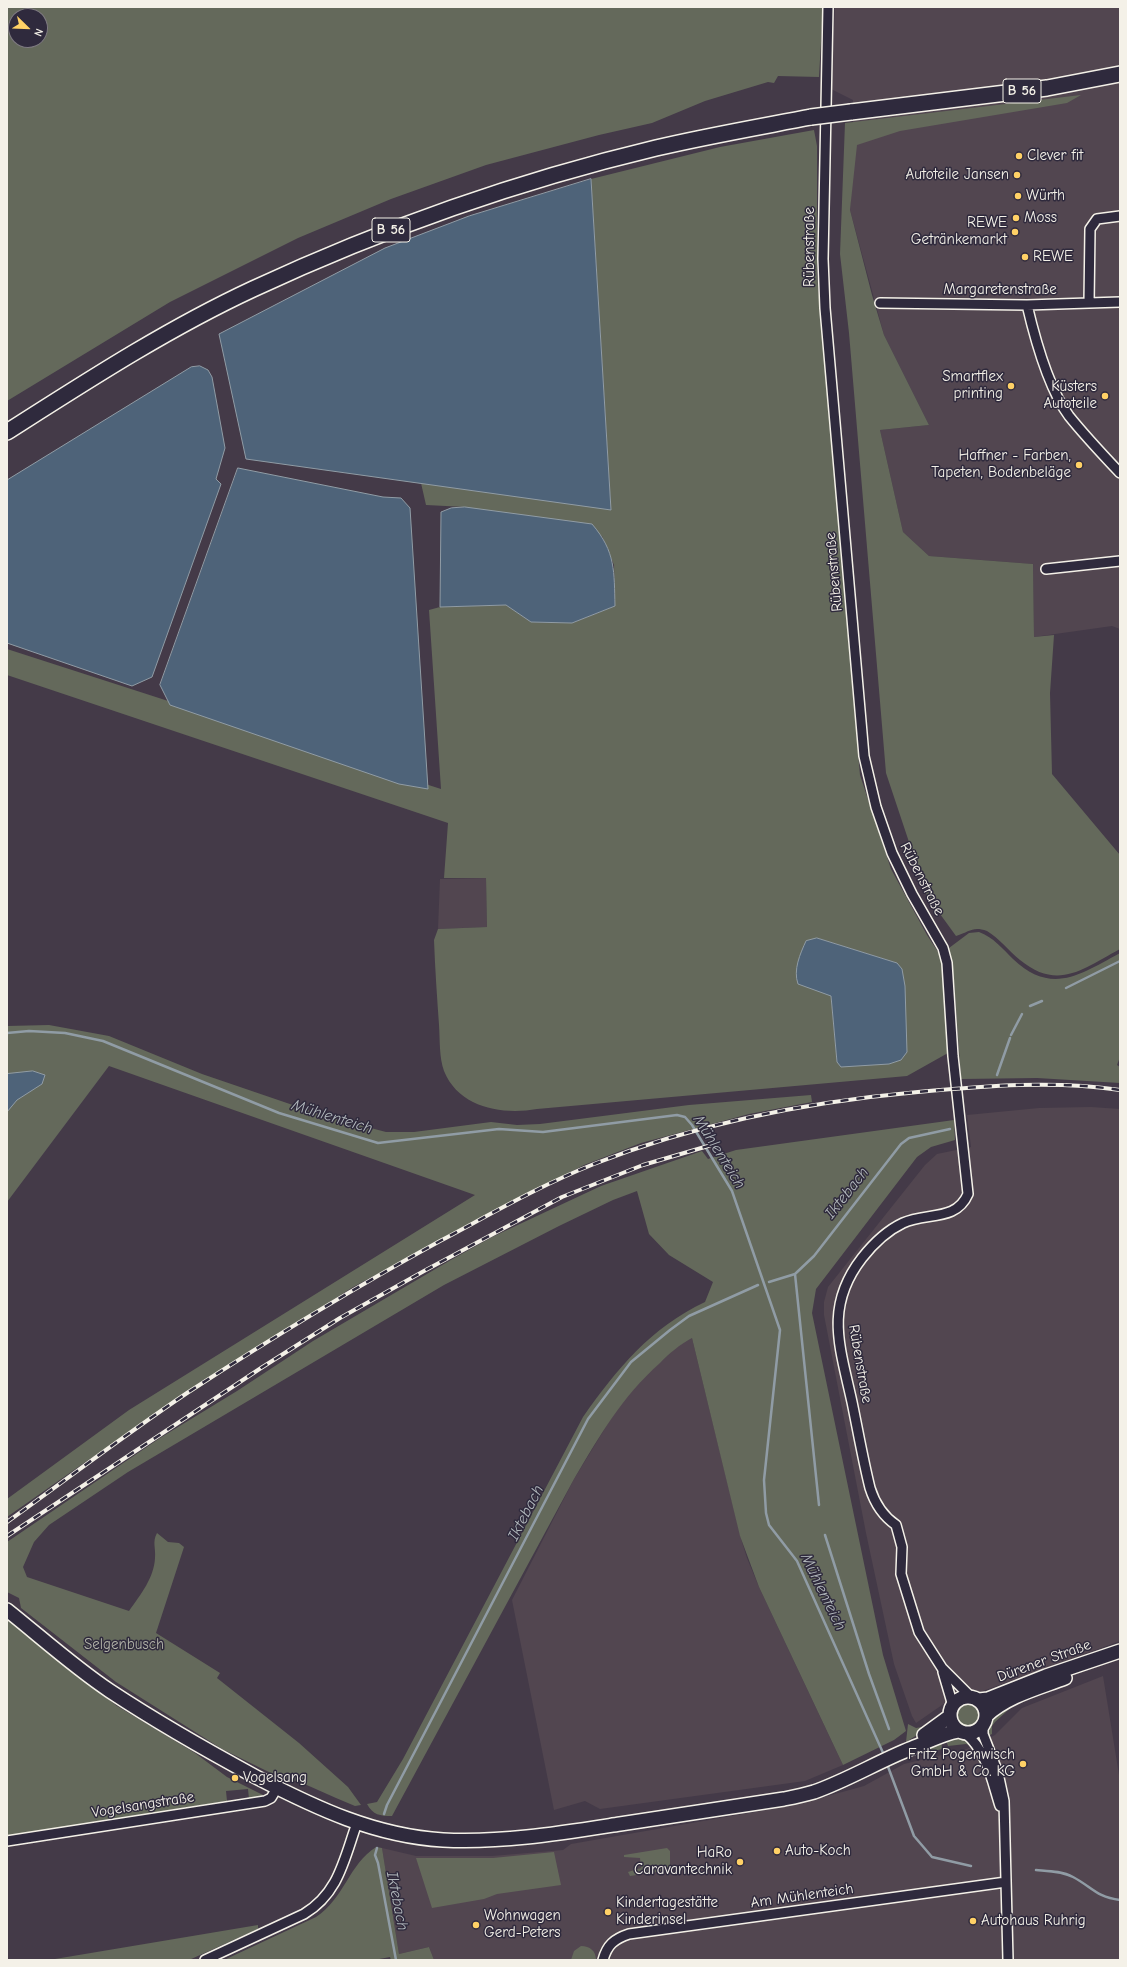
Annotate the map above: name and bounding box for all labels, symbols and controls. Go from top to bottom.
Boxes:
north arrow [8,8,48,48]
text: N [31,27,46,38]
road number: B 56 [1003,79,1041,103]
place label: Clever fit [1027,147,1083,165]
marker: Clever fit [1014,151,1024,161]
place label: Autoteile Jansen [905,166,1009,184]
marker: Autoteile Jansen [1012,170,1022,180]
place label: Würth [1026,187,1065,205]
marker: Würth [1013,191,1023,201]
street label: Rübenstraße [801,207,819,287]
place label: Moss [1024,209,1057,227]
marker: Moss [1011,213,1021,223]
place label: REWE Getränkemarkt [911,214,1007,249]
road number: B 56 [372,218,410,242]
marker: REWE Getränkemarkt [1010,227,1020,237]
place label: REWE [1033,248,1073,266]
marker: REWE [1020,252,1030,262]
street label: Margaretenstraße [943,281,1057,299]
place label: Smartflex printing [942,368,1003,403]
place label: Küsters Autoteile [1043,378,1097,413]
marker: Smartflex printing [1006,381,1016,391]
marker: Küsters Autoteile [1100,391,1110,401]
place label: Haffner - Farben, Tapeten, Bodenbeläge [931,447,1071,482]
marker: Haffner - Farben, Tapeten, Bodenbeläge [1074,460,1084,470]
street label: Rübenstraße [822,531,846,613]
street label: Rübenstraße [896,839,948,919]
water label: Mühlenteich [289,1096,375,1138]
water label: Mühlenteich [689,1112,749,1192]
water label: Iktebach [821,1163,873,1223]
street label: Rübenstraße [844,1323,876,1405]
water label: Iktebach [504,1482,548,1544]
water label: Mühlenteich [796,1550,850,1634]
park label: Selgenbusch [84,1636,164,1654]
street label: Dürener Straße [995,1636,1093,1686]
place label: Fritz Pogenwisch GmbH & Co. KG [908,1746,1015,1781]
marker: Fritz Pogenwisch GmbH & Co. KG [1018,1759,1028,1769]
place label: Vogelsang [243,1769,307,1787]
marker: Vogelsang [230,1773,240,1783]
street label: Vogelsangstraße [91,1788,195,1822]
place label: Auto-Koch [785,1842,851,1860]
place label: HaRo Caravantechnik [634,1844,732,1879]
marker: Auto-Koch [772,1846,782,1856]
marker: HaRo Caravantechnik [735,1857,745,1867]
water label: Iktebach [382,1870,412,1932]
street label: Am Mühlenteich [749,1880,855,1912]
place label: Kindertagestätte Kinderinsel [616,1894,718,1929]
place label: Wohnwagen Gerd-Peters [484,1907,561,1942]
marker: Kindertagestätte Kinderinsel [603,1907,613,1917]
place label: Autohaus Ruhrig [981,1912,1086,1930]
marker: Autohaus Ruhrig [968,1916,978,1926]
marker: Wohnwagen Gerd-Peters [471,1920,481,1930]

